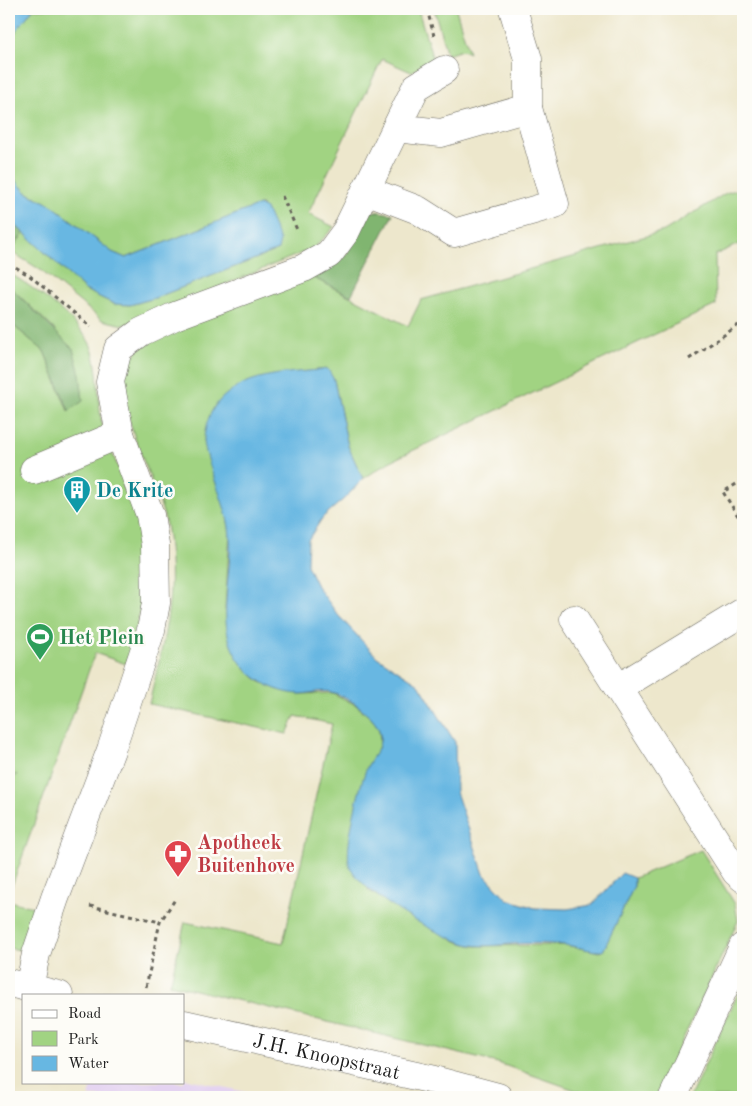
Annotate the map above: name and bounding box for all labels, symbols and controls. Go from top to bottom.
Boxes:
building icon: De Krite [62,475,92,514]
place label: De Krite [96,482,173,502]
sports icon: Het Plein [25,622,55,661]
place label: Het Plein [59,629,144,649]
place label: Apotheek Buitenhove [197,834,295,877]
pharmacy icon: Apotheek Buitenhove [163,839,193,878]
legend [22,994,185,1084]
text: Road [68,1007,102,1022]
street label: J.H. Knoopstraat [251,1032,402,1084]
text: Park [68,1033,99,1048]
text: Water [68,1057,109,1072]

